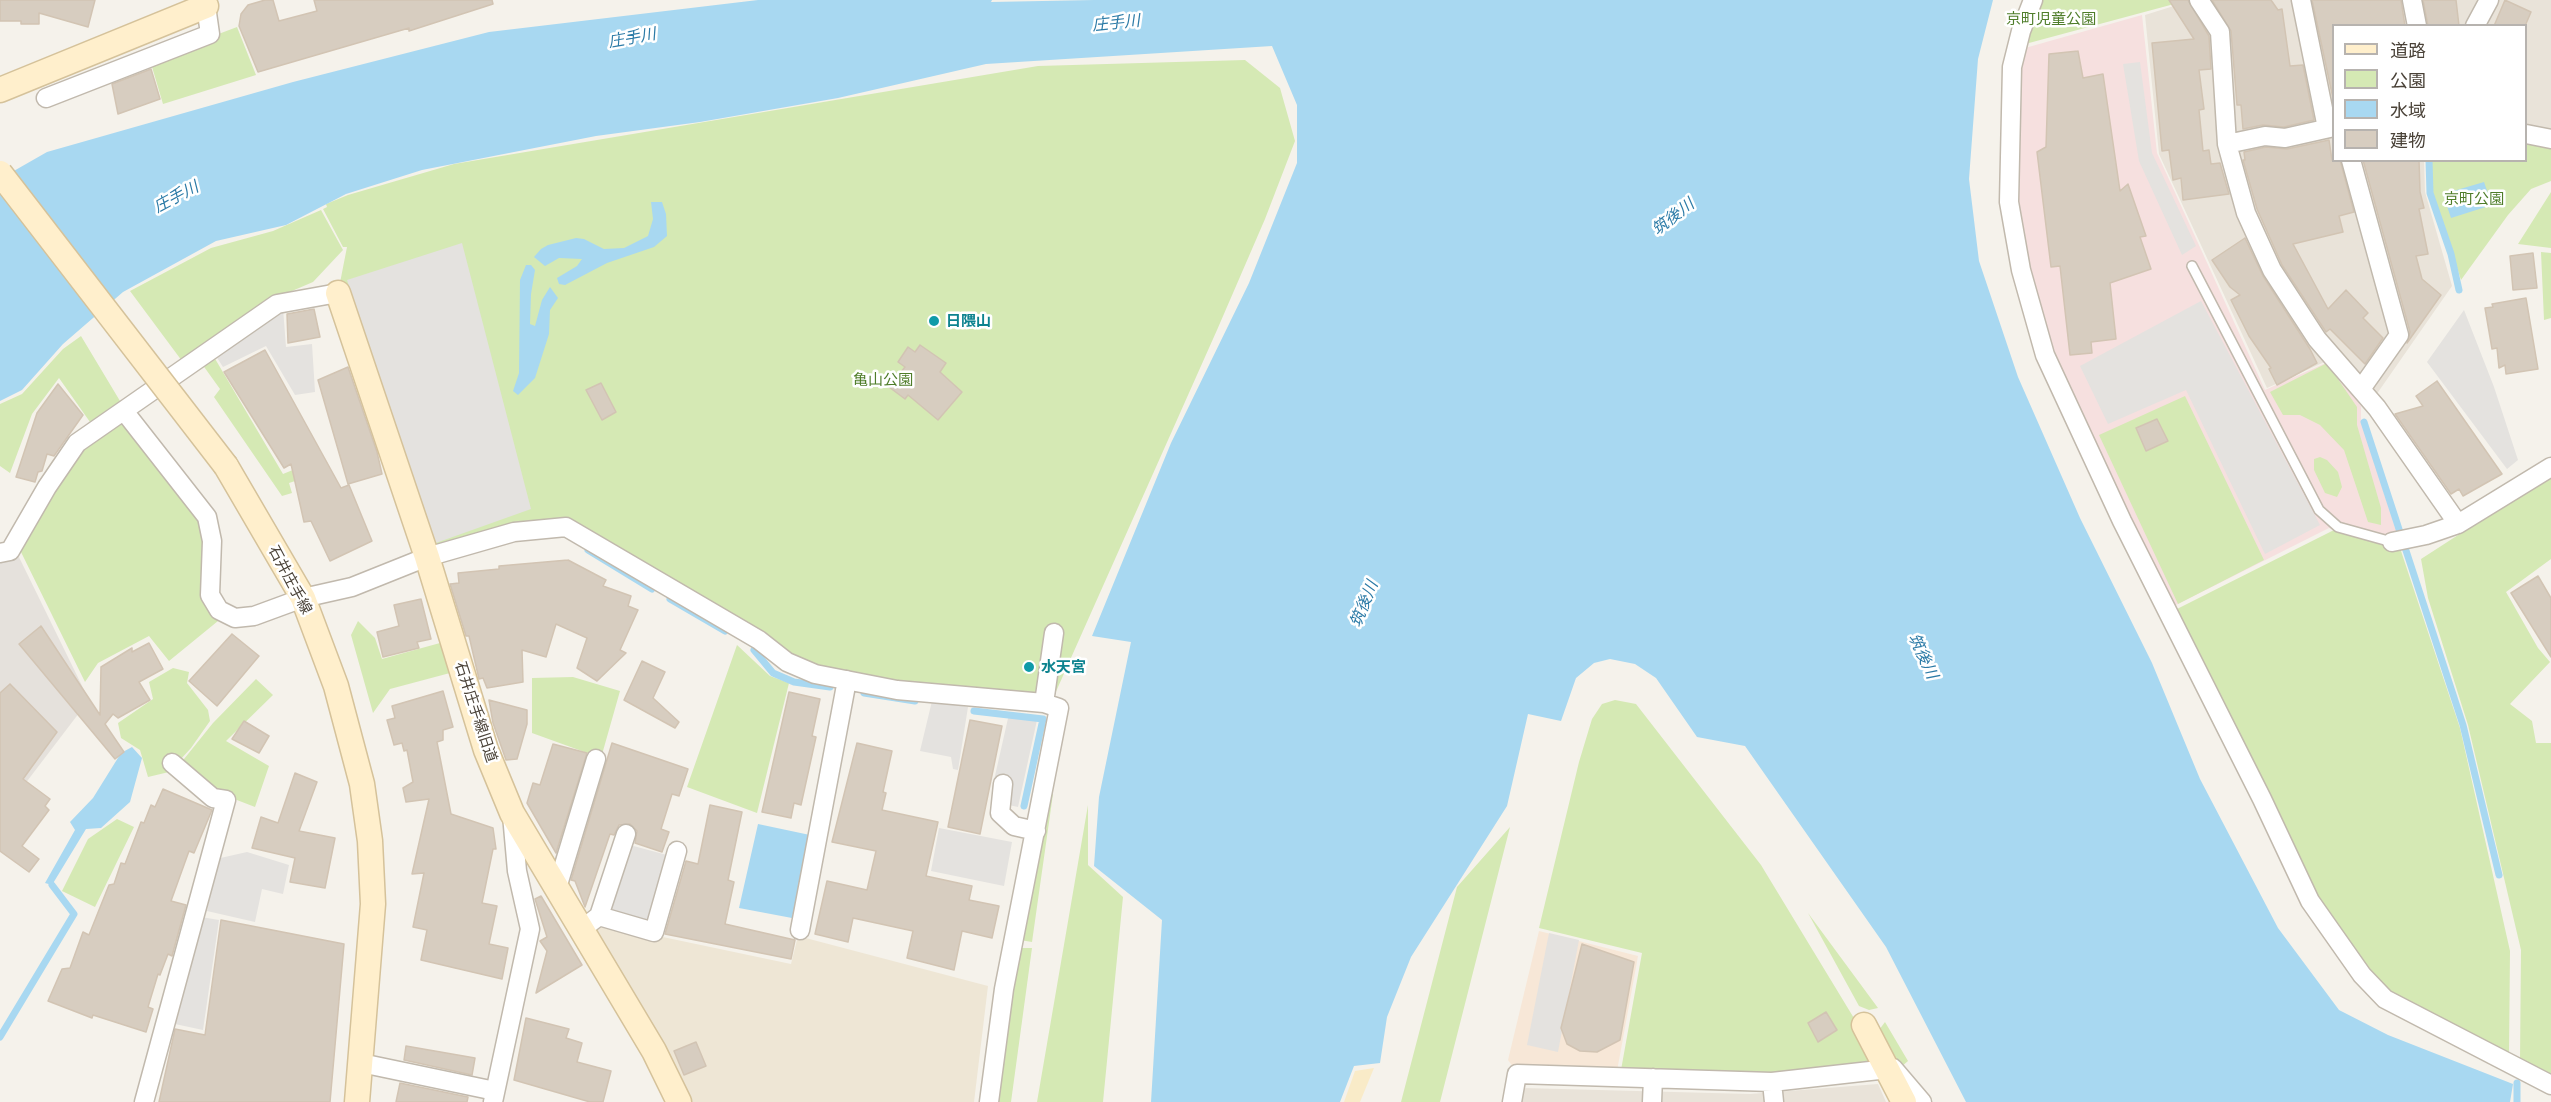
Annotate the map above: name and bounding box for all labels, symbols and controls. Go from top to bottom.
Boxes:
park label: 京町児童公園 [2006,10,2096,28]
water label: 庄手川 [1091,11,1141,35]
water label: 庄手川 [607,24,657,52]
legend [2332,24,2527,162]
text: 道路 [2390,40,2426,61]
text: 公園 [2390,70,2426,91]
text: 水域 [2390,100,2426,121]
text: 建物 [2390,130,2426,151]
water label: 庄手川 [150,177,202,217]
park label: 京町公園 [2444,190,2504,208]
water label: 筑後川 [1648,195,1698,239]
place label: 日隈山 [946,312,991,330]
marker: 日隈山 [927,314,941,328]
park label: 亀山公園 [853,371,913,389]
street label: 石井庄手線 [264,543,316,617]
water label: 筑後川 [1346,578,1382,630]
water label: 筑後川 [1904,630,1942,682]
place label: 水天宮 [1041,658,1086,676]
street label: 石井庄手線旧道 [451,659,501,765]
marker: 水天宮 [1022,660,1036,674]

